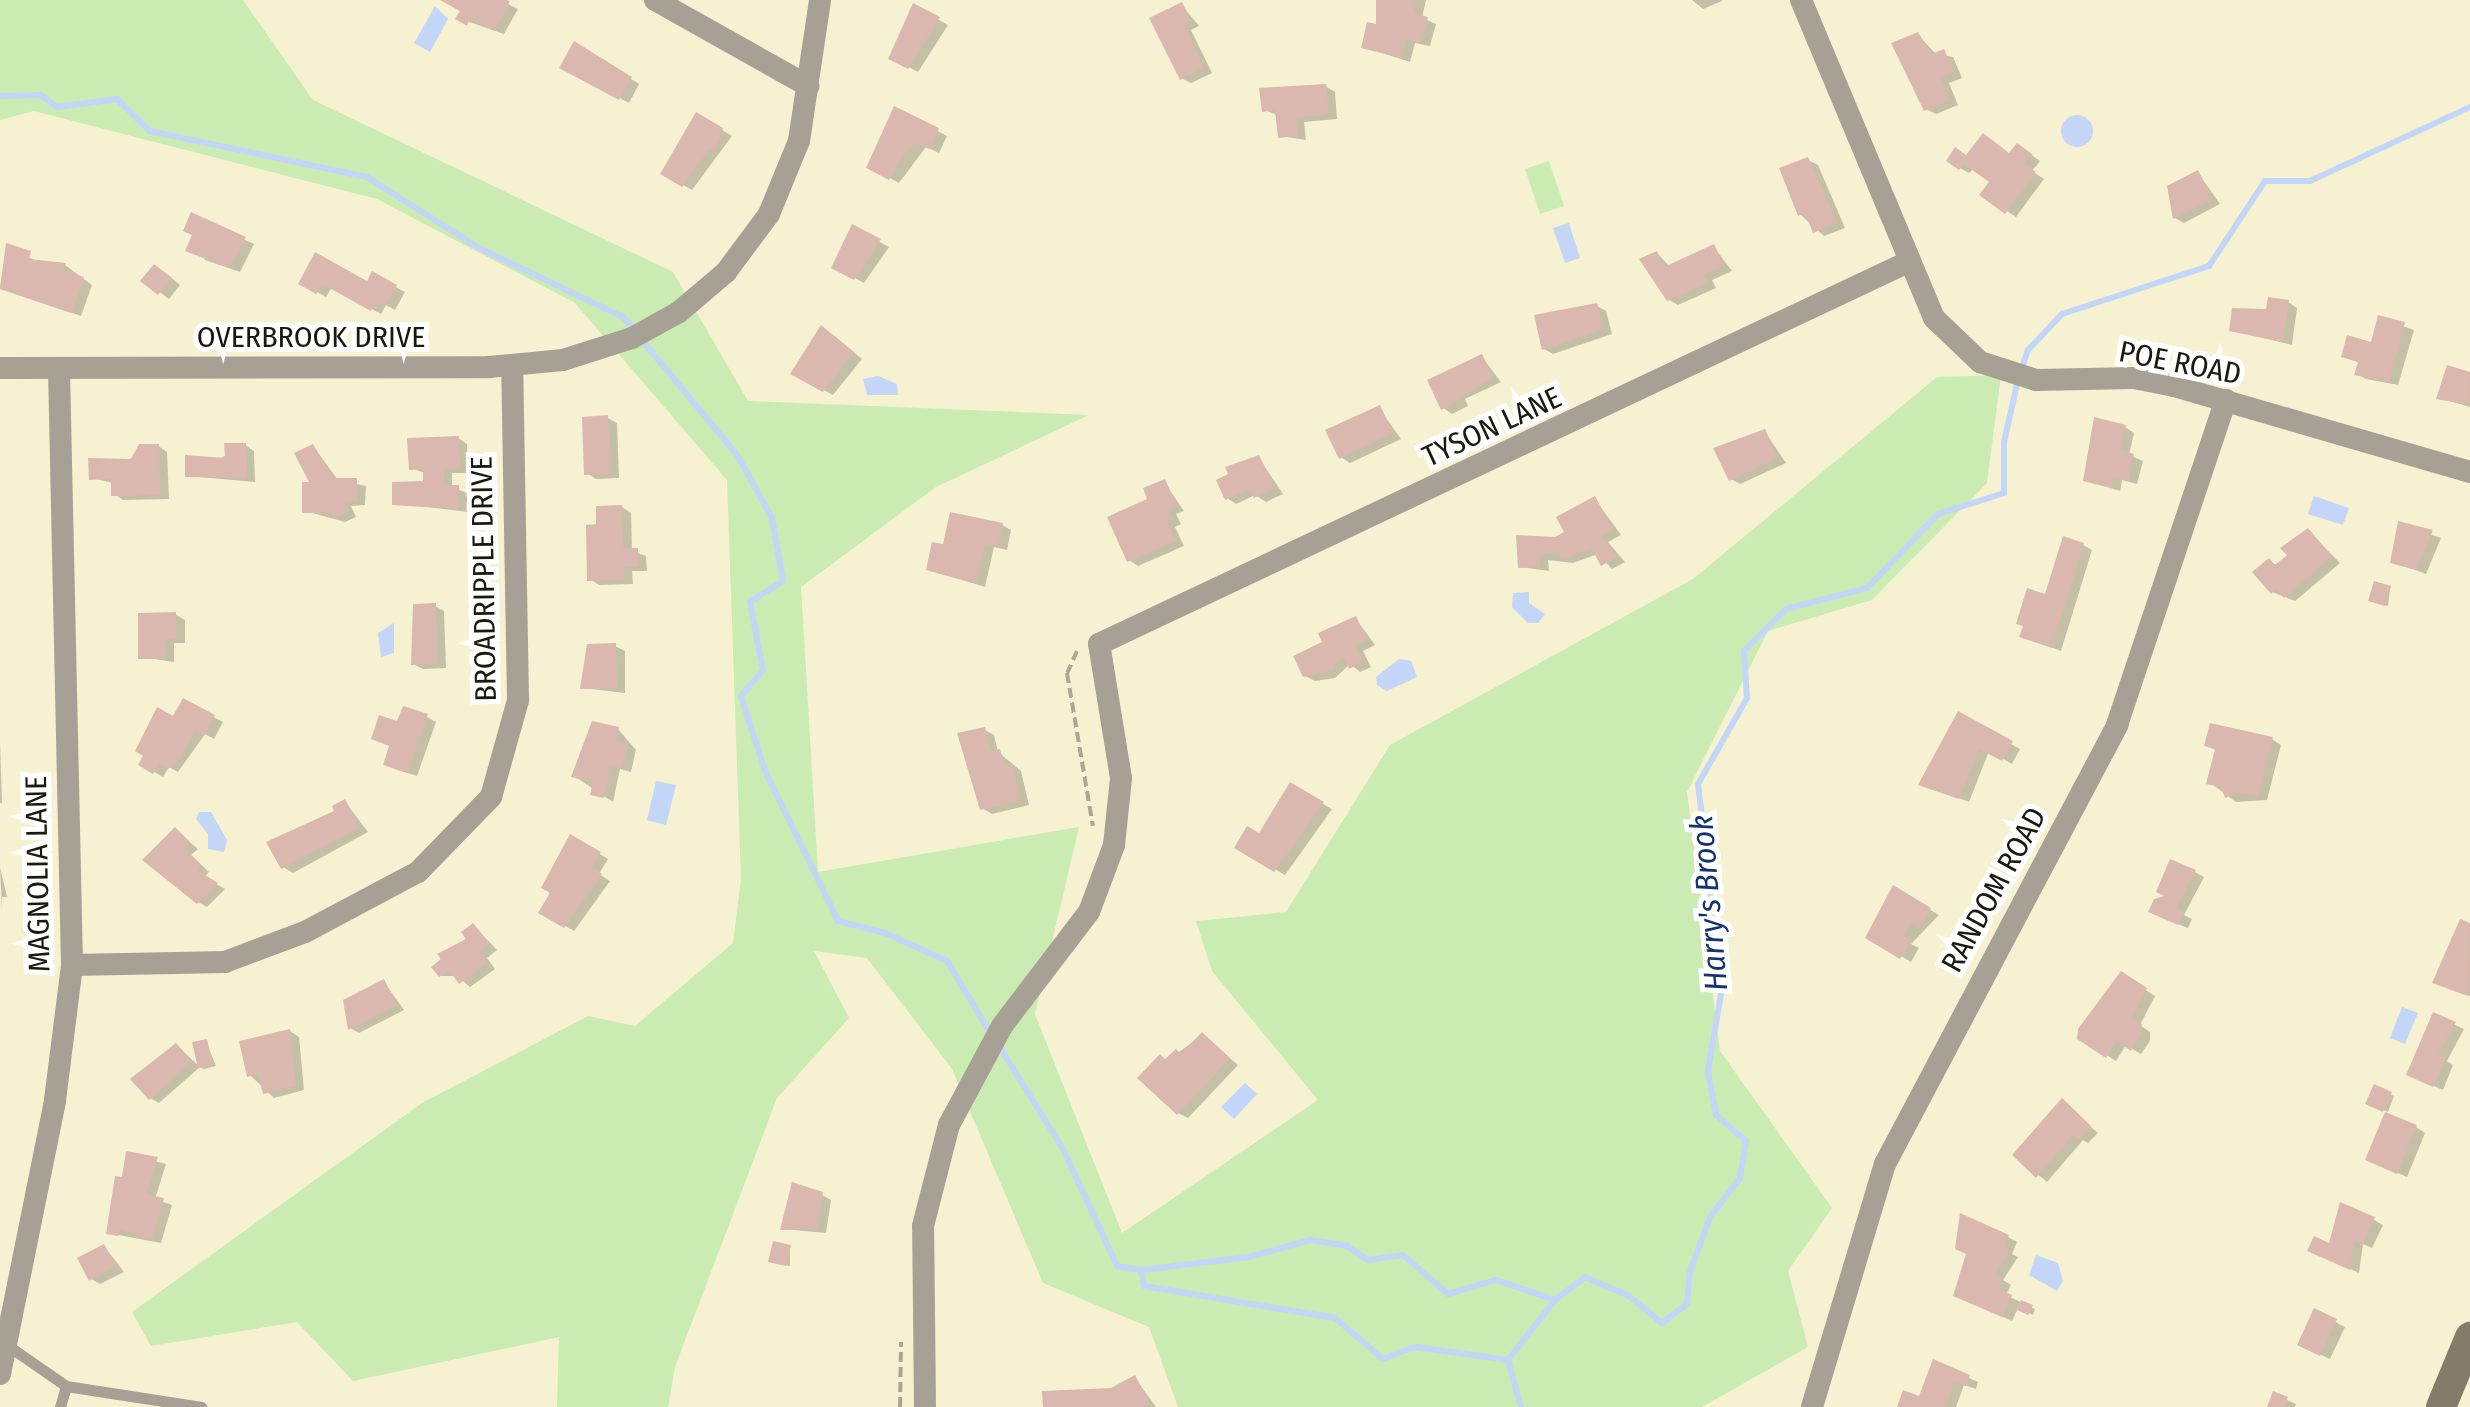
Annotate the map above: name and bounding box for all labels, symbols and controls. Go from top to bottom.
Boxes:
street label: OVERBROOK DRIVE [197,319,425,355]
street label: POE ROAD [2116,334,2244,392]
street label: TYSON LANE [1417,379,1567,475]
street label: BROADRIPPLE DRIVE [464,456,504,702]
street label: MAGNOLIA LANE [18,776,58,972]
street label: RANDOM ROAD [1934,801,2054,979]
water label: Harry's Brook [1682,813,1736,993]

